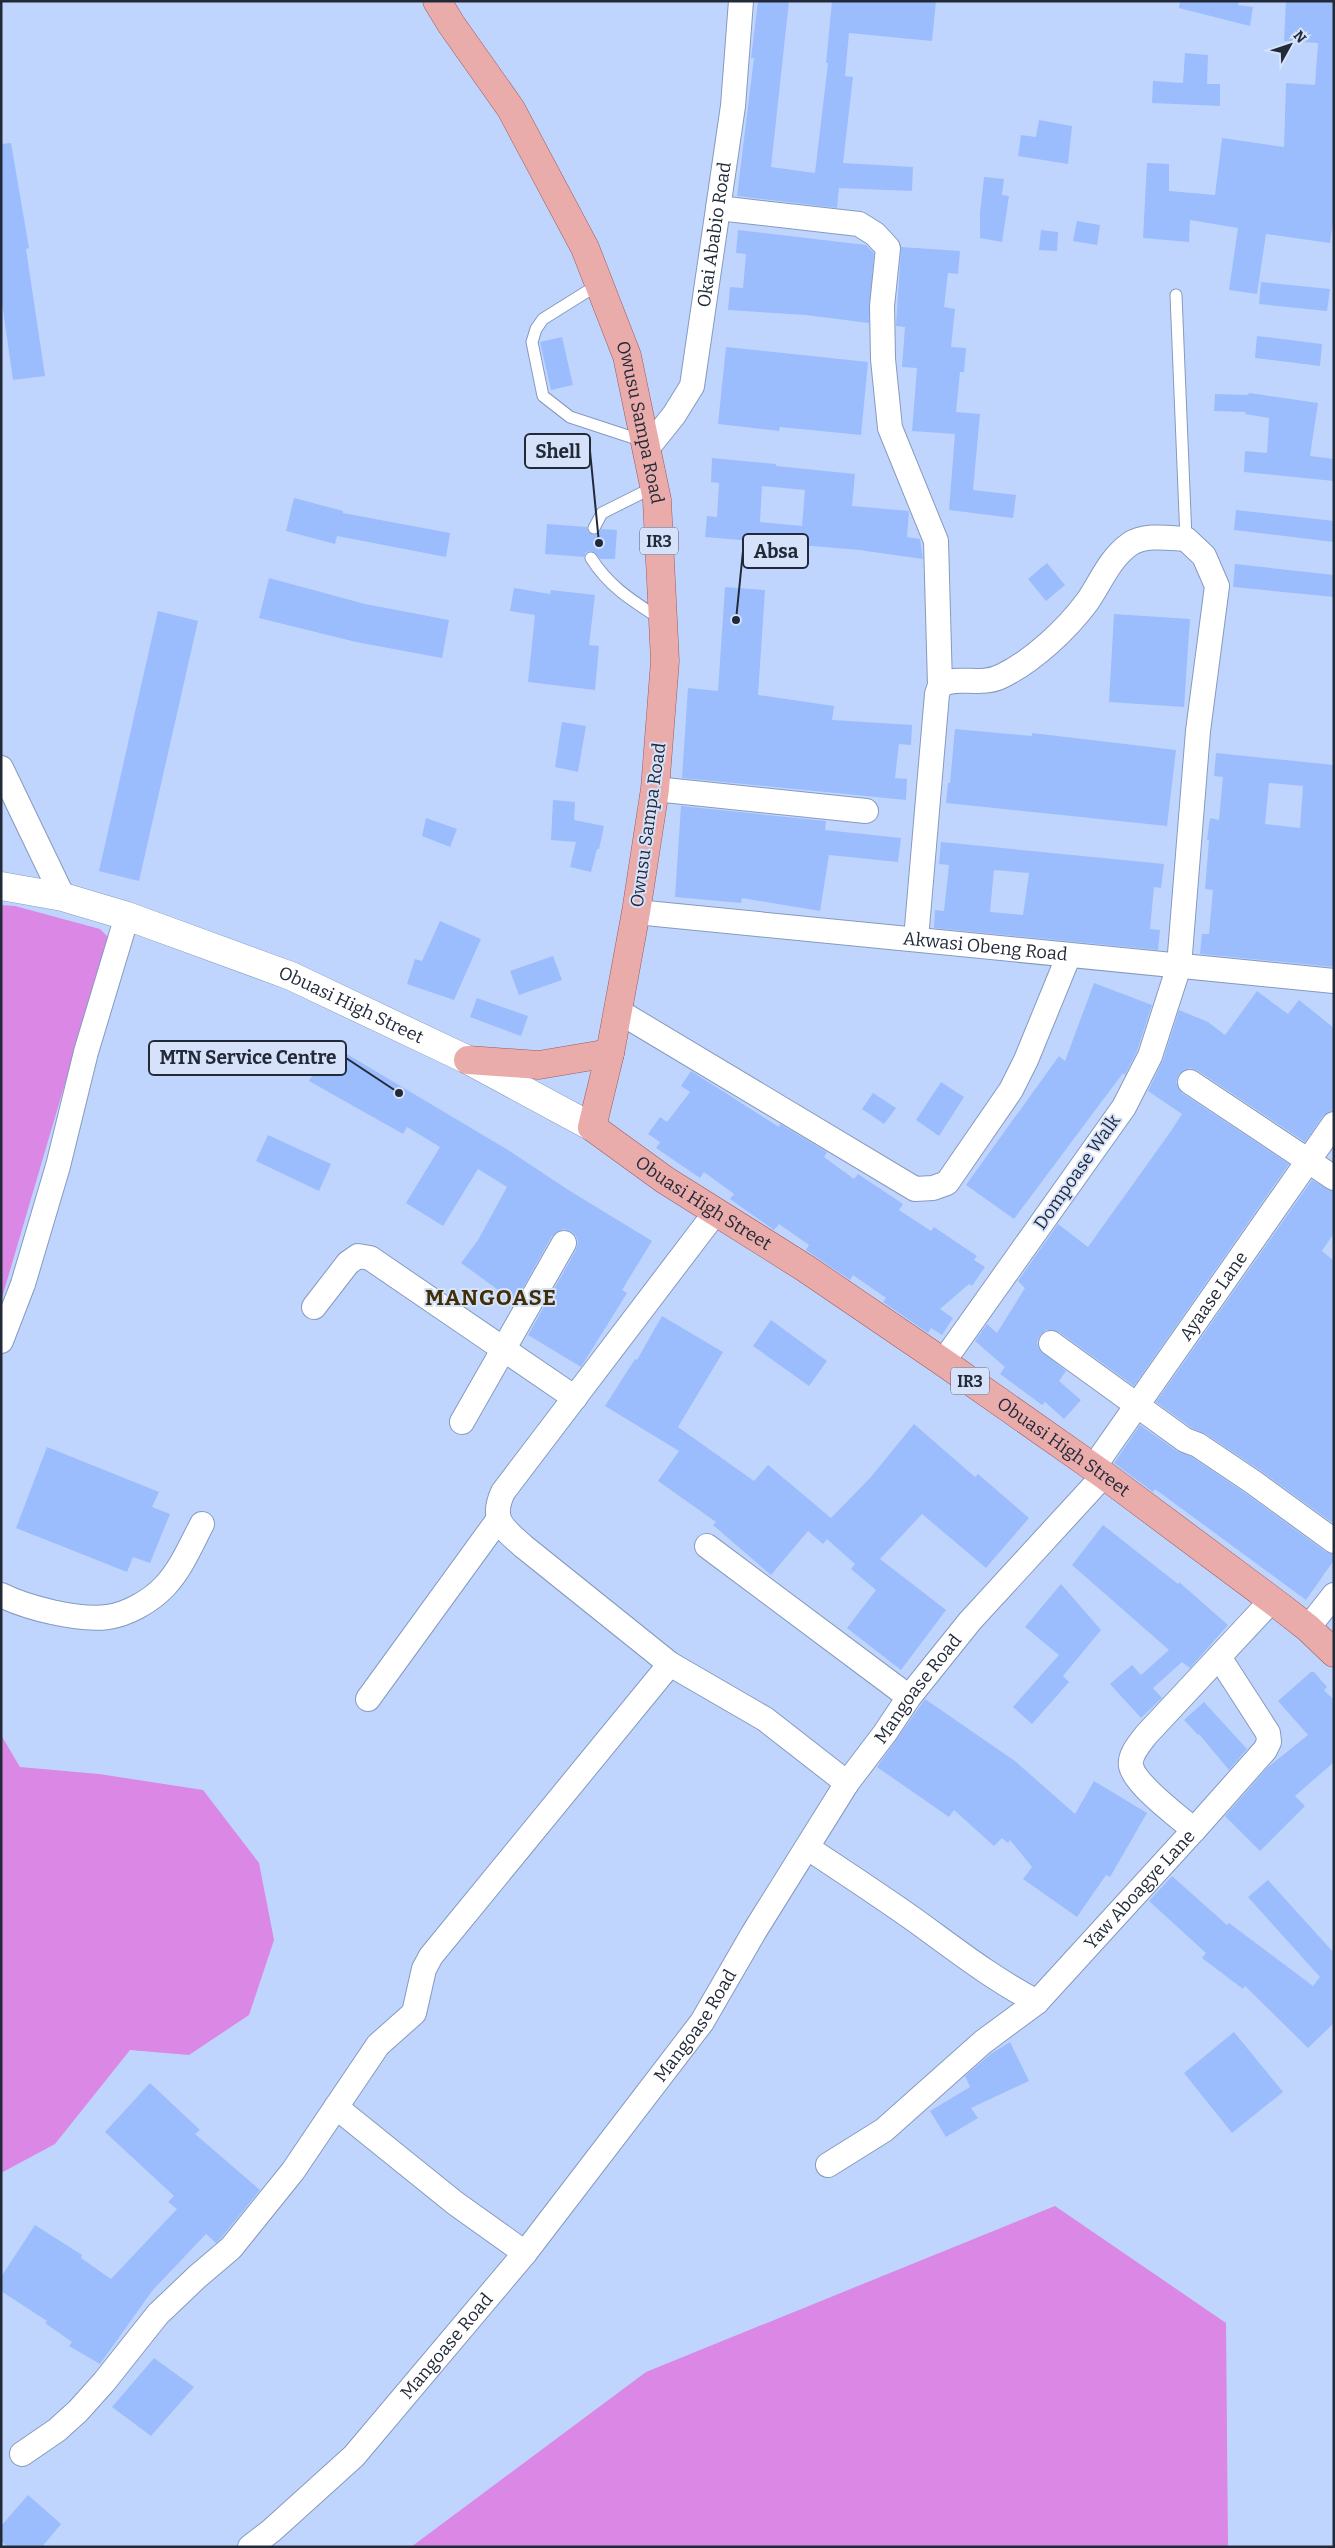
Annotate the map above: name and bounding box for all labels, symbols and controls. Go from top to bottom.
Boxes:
north arrow [1265,20,1315,70]
text: N [1290,27,1310,47]
street label: Okai Ababio Road [693,160,736,309]
street label: Owusu Sampa Road [611,338,669,506]
callout: Shell [525,434,590,468]
text: Shell [535,440,581,463]
road number: IR3 [640,528,678,554]
callout: Absa [743,534,808,568]
text: Absa [754,540,799,563]
street label: Owusu Sampa Road [626,741,670,909]
street label: Akwasi Obeng Road [902,927,1069,966]
street label: Obuasi High Street [276,961,428,1048]
callout: MTN Service Centre [149,1041,346,1075]
text: MTN Service Centre [160,1046,336,1069]
street label: Dompoase Walk [1029,1110,1125,1234]
street label: Obuasi High Street [631,1151,776,1255]
street label: Ayaase Lane [1175,1247,1252,1345]
district label: MANGOASE [425,1284,557,1311]
road number: IR3 [951,1368,989,1394]
street label: Obuasi High Street [993,1392,1135,1502]
street label: Mangoase Road [870,1630,966,1748]
street label: Yaw Aboagye Lane [1080,1825,1200,1954]
street label: Mangoase Road [649,1965,741,2086]
street label: Mangoase Road [396,2288,498,2403]

